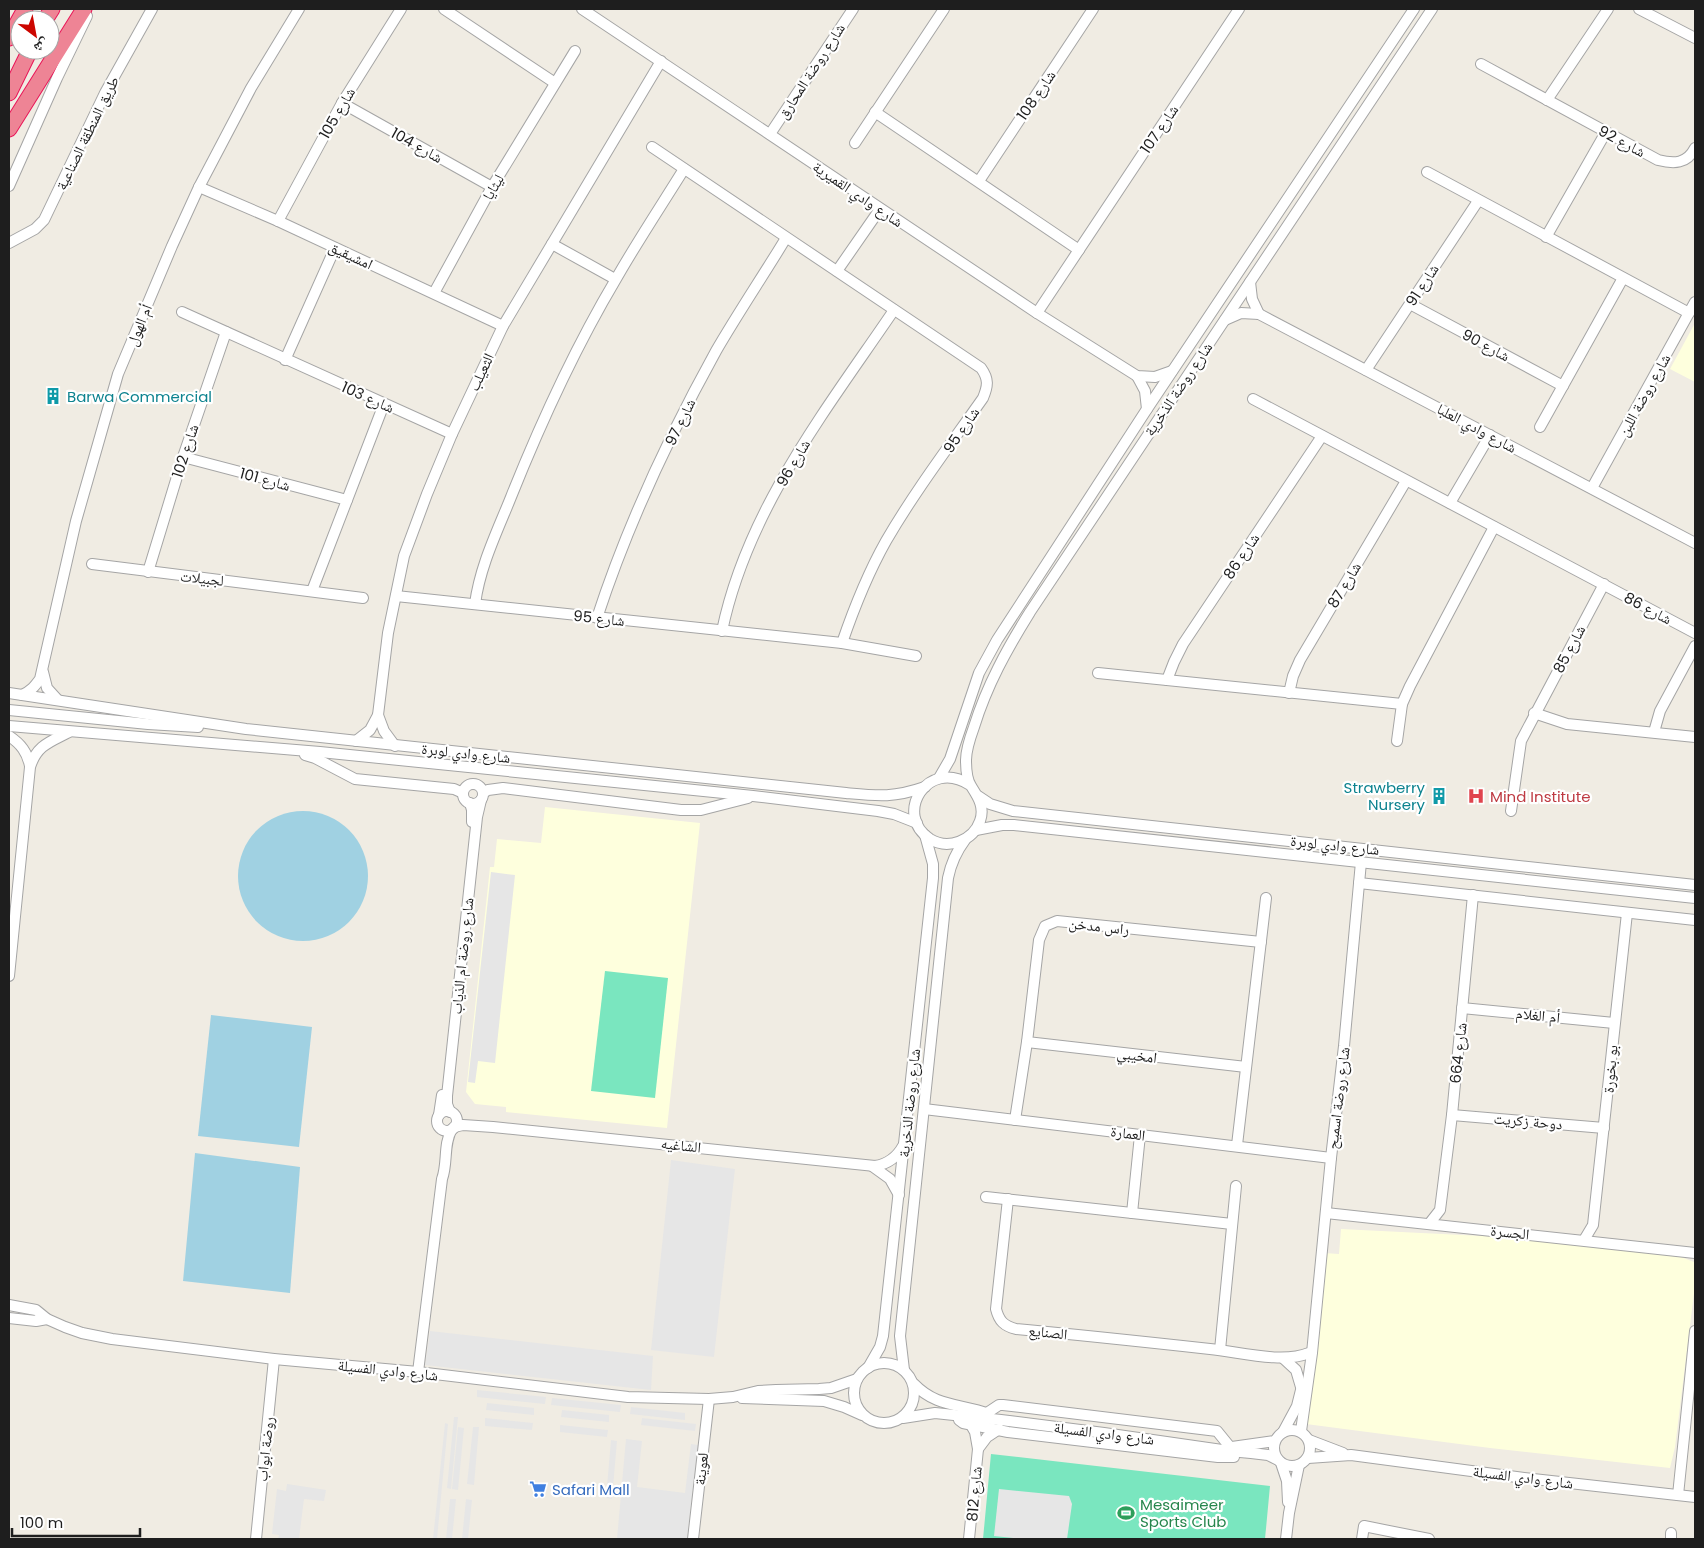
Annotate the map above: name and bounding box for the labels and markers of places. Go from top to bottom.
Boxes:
building icon: Barwa Commercial [43,386,63,406]
place label: Barwa Commercial [67,386,212,407]
place label: Strawberry Nursery [1344,777,1426,815]
building icon: Strawberry Nursery [1429,786,1449,806]
hospital icon: Mind Institute [1466,786,1486,806]
place label: Mind Institute [1490,786,1590,807]
supermarket icon: Safari Mall [528,1479,548,1499]
place label: Safari Mall [552,1479,630,1500]
place label: Mesaimeer Sports Club [1140,1494,1226,1532]
sports icon: Mesaimeer Sports Club [1116,1503,1136,1523]

